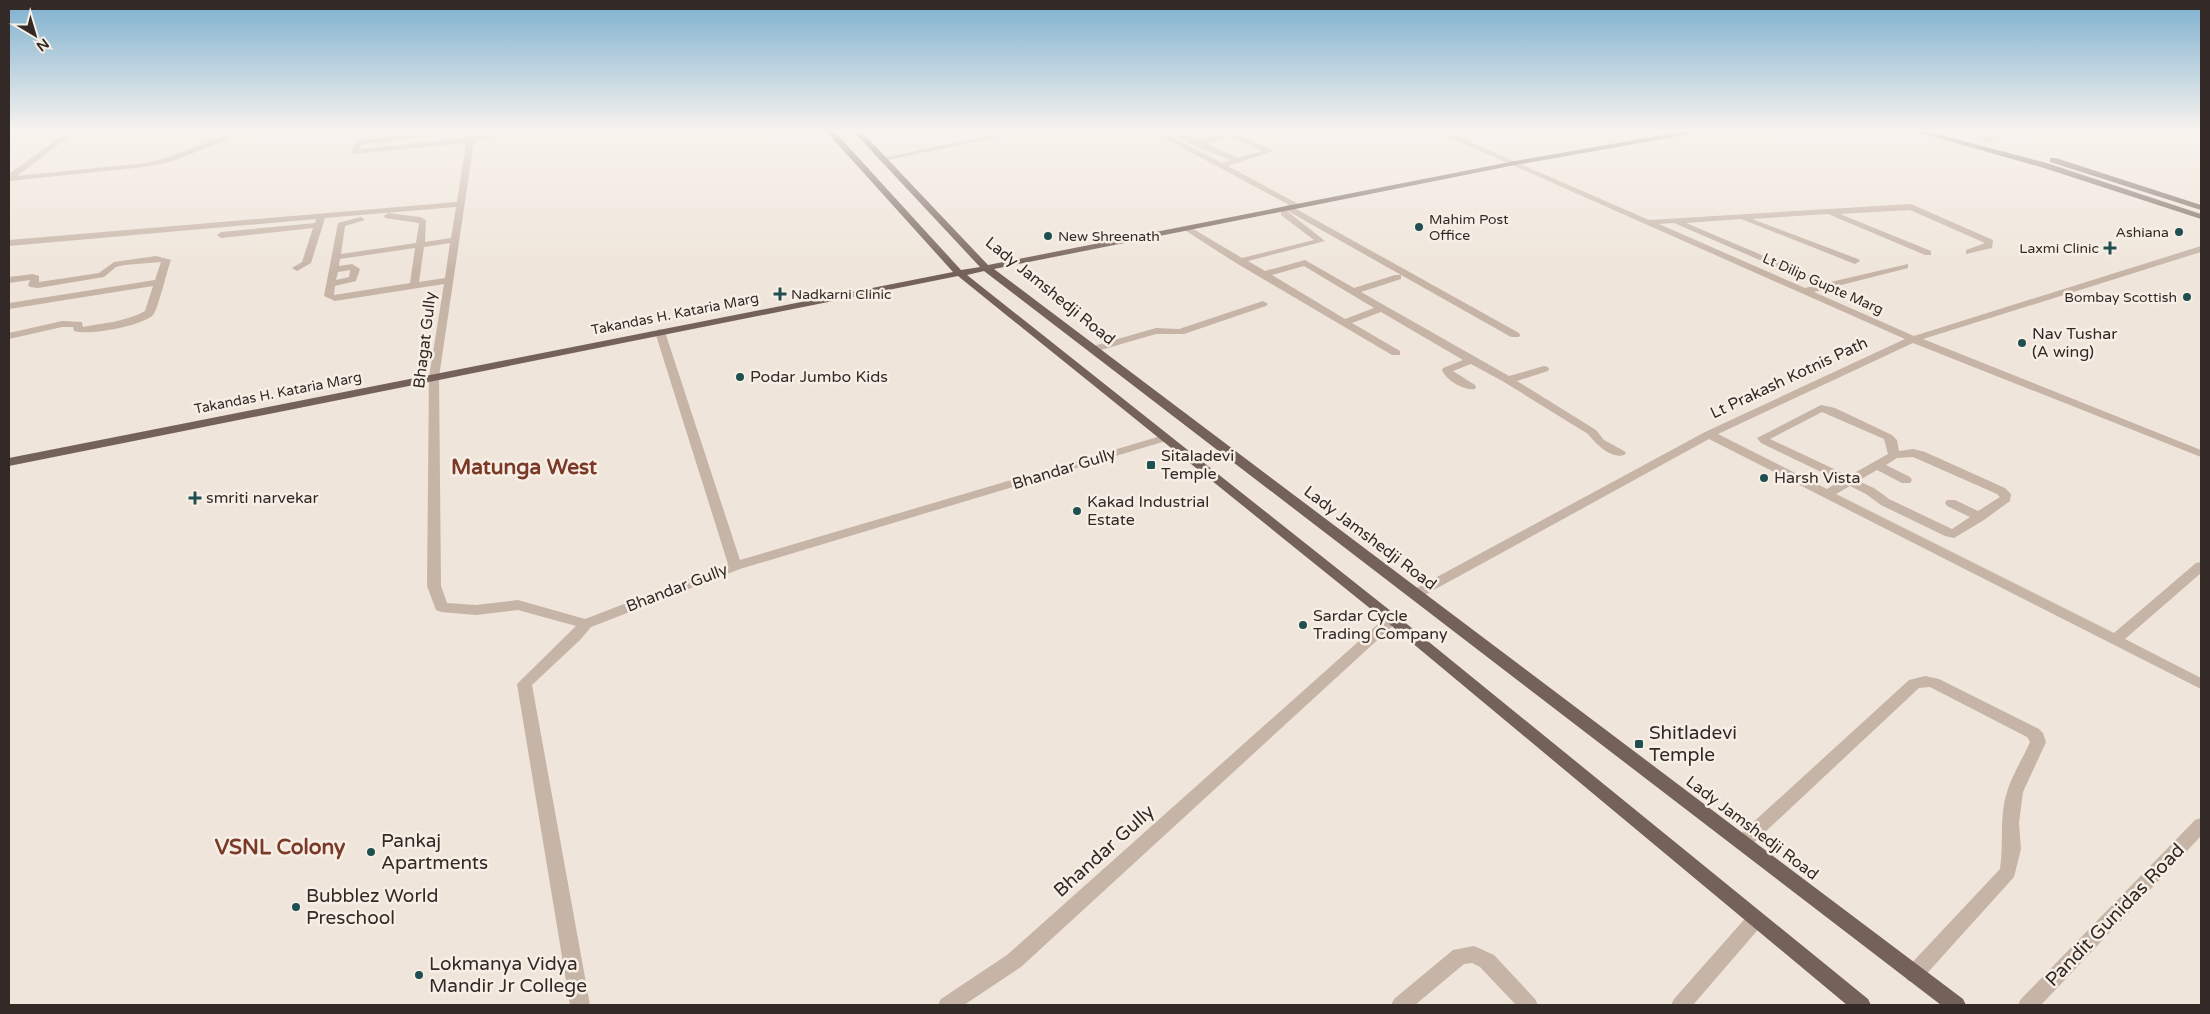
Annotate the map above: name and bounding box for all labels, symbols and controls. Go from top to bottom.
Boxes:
north arrow [10,10,60,60]
text: N [33,35,52,55]
place label: Mahim Post Office [1429,211,1509,244]
marker: Mahim Post Office [1413,221,1425,233]
place label: Ashiana [2116,224,2169,241]
marker: Ashiana [2173,226,2185,238]
place label: New Shreenath [1058,228,1160,245]
marker: New Shreenath [1042,230,1054,242]
street label: Lady Jamshedji Road [981,233,1119,349]
place label: Laxmi Clinic [2019,240,2099,257]
marker: Laxmi Clinic [2103,241,2117,255]
street label: Lt Dilip Gupte Marg [1760,250,1886,318]
place label: Nadkarni Clinic [791,286,892,303]
marker: Nadkarni Clinic [773,287,787,301]
street label: Takandas H. Kataria Marg [590,289,760,339]
place label: Bombay Scottish [2064,289,2177,306]
street label: Bhagat Gully [409,290,441,390]
marker: Bombay Scottish [2181,291,2193,303]
place label: Nav Tushar (A wing) [2032,324,2118,362]
street label: Lt Prakash Kotnis Path [1707,333,1871,423]
marker: Nav Tushar (A wing) [2016,337,2028,349]
place label: Podar Jumbo Kids [750,367,888,387]
street label: Takandas H. Kataria Marg [193,368,363,418]
marker: Podar Jumbo Kids [734,371,746,383]
street label: Bhandar Gully [1010,444,1119,494]
place label: Sitaladevi Temple [1161,446,1234,484]
district label: Matunga West [451,455,597,480]
marker: Sitaladevi Temple [1145,459,1157,471]
place label: Harsh Vista [1774,468,1860,488]
marker: Harsh Vista [1758,472,1770,484]
street label: Lady Jamshedji Road [1300,482,1440,594]
place label: smriti narvekar [206,488,320,508]
marker: smriti narvekar [188,491,202,505]
place label: Kakad Industrial Estate [1087,492,1209,530]
marker: Kakad Industrial Estate [1071,505,1083,517]
street label: Bhandar Gully [623,559,731,617]
place label: Sardar Cycle Trading Company [1313,606,1448,644]
marker: Sardar Cycle Trading Company [1297,619,1309,631]
place label: Shitladevi Temple [1649,722,1737,766]
marker: Shitladevi Temple [1633,738,1645,750]
street label: Lady Jamshedji Road [1682,772,1822,884]
street label: Bhandar Gully [1049,800,1159,902]
place label: Pankaj Apartments [381,830,488,874]
district label: VSNL Colony [215,835,346,860]
street label: Pandit Gunidas Road [2041,839,2189,991]
marker: Pankaj Apartments [365,846,377,858]
place label: Bubblez World Preschool [306,885,438,929]
marker: Bubblez World Preschool [290,901,302,913]
place label: Lokmanya Vidya Mandir Jr College [429,953,587,997]
marker: Lokmanya Vidya Mandir Jr College [413,969,425,981]

